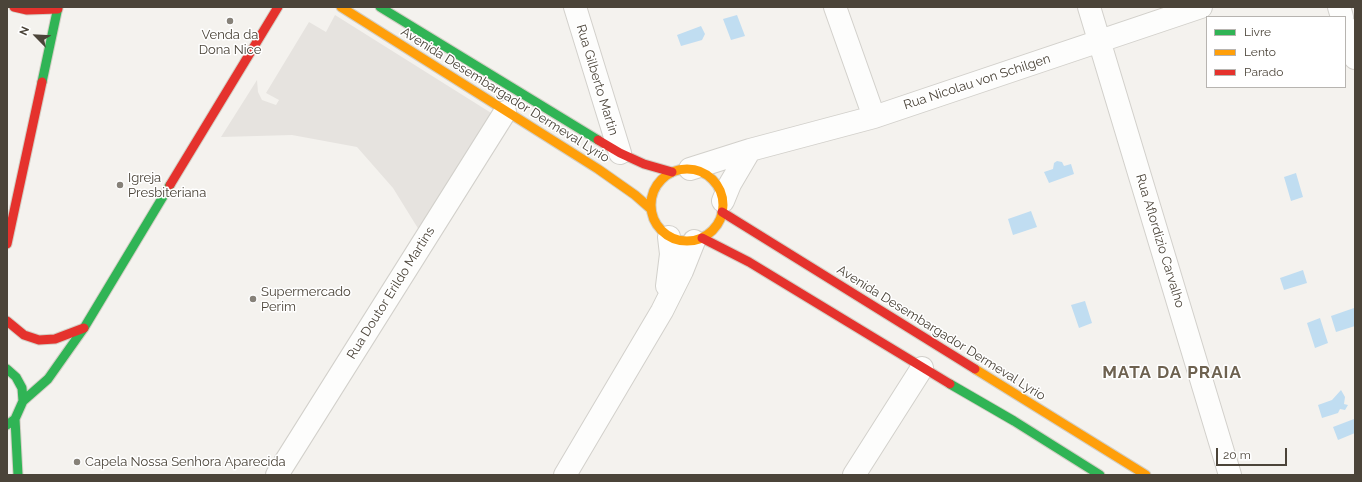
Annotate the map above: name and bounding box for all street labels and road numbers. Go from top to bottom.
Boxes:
street label: Rua Gilberto Martin [573,23,621,137]
street label: Avenida Desembargador Dermeval Lyrio [398,24,612,166]
street label: Rua Nicolau von Schilgen [902,51,1052,113]
street label: Rua Aflordizio Carvalho [1132,172,1188,310]
street label: Rua Doutor Erildo Martins [344,224,438,362]
street label: Avenida Desembargador Dermeval Lyrio [834,262,1048,404]

